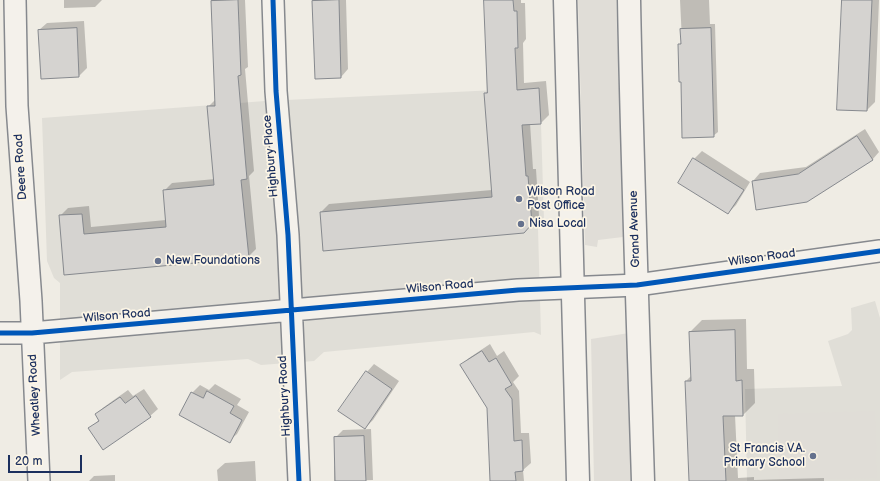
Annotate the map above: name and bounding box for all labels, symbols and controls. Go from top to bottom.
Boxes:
street label: Highbury Place [260,114,282,198]
street label: Deere Road [12,133,30,201]
place label: Wilson Road Post Office [527,185,595,213]
street label: Grand Avenue [626,190,644,268]
marker: Wilson Road Post Office [514,194,524,204]
place label: Nisa Local [529,217,586,231]
marker: Nisa Local [516,219,526,229]
street label: Wilson Road [728,246,796,270]
place label: New Foundations [166,254,260,268]
marker: New Foundations [153,256,163,266]
street label: Wilson Road [406,277,474,297]
street label: Wilson Road [83,306,151,326]
street label: Wheatley Road [26,354,44,436]
street label: Highbury Road [276,355,294,437]
place label: St Francis V.A. Primary School [723,442,805,470]
scale bar [10,447,84,473]
marker: St Francis V.A. Primary School [808,451,818,461]
text: 20 m [15,454,42,469]

